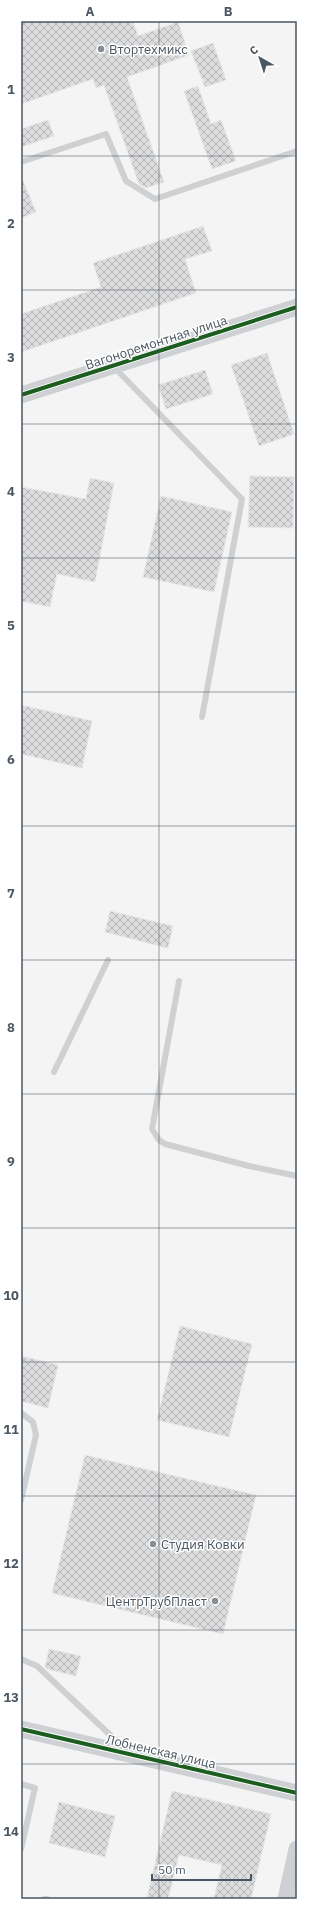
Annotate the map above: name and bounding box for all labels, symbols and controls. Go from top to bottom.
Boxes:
text: A [86,3,95,20]
text: B [224,3,233,20]
north arrow [240,38,280,78]
place label: Втортехмикс [109,41,188,58]
text: С [247,43,261,58]
marker: Втортехмикс [96,44,106,54]
text: 1 [7,81,15,98]
text: 2 [7,215,15,232]
street label: Вагоноремонтная улица [83,311,229,373]
text: 3 [7,349,15,366]
text: 4 [7,483,15,500]
text: 5 [7,617,15,634]
text: 6 [7,751,15,768]
text: 7 [7,885,15,902]
text: 8 [7,1019,15,1036]
text: 9 [7,1153,15,1170]
text: 10 [3,1287,19,1304]
text: 11 [3,1421,19,1438]
place label: Студия Ковки [161,1536,245,1553]
marker: Студия Ковки [148,1539,158,1549]
text: 12 [3,1555,19,1572]
place label: ЦентрТрубПласт [106,1593,207,1610]
marker: ЦентрТрубПласт [210,1596,220,1606]
text: 13 [3,1689,19,1706]
street label: Лобненская улица [104,1731,218,1772]
text: 14 [3,1823,19,1840]
scale bar [152,1856,251,1882]
text: 50 m [158,1862,186,1877]

